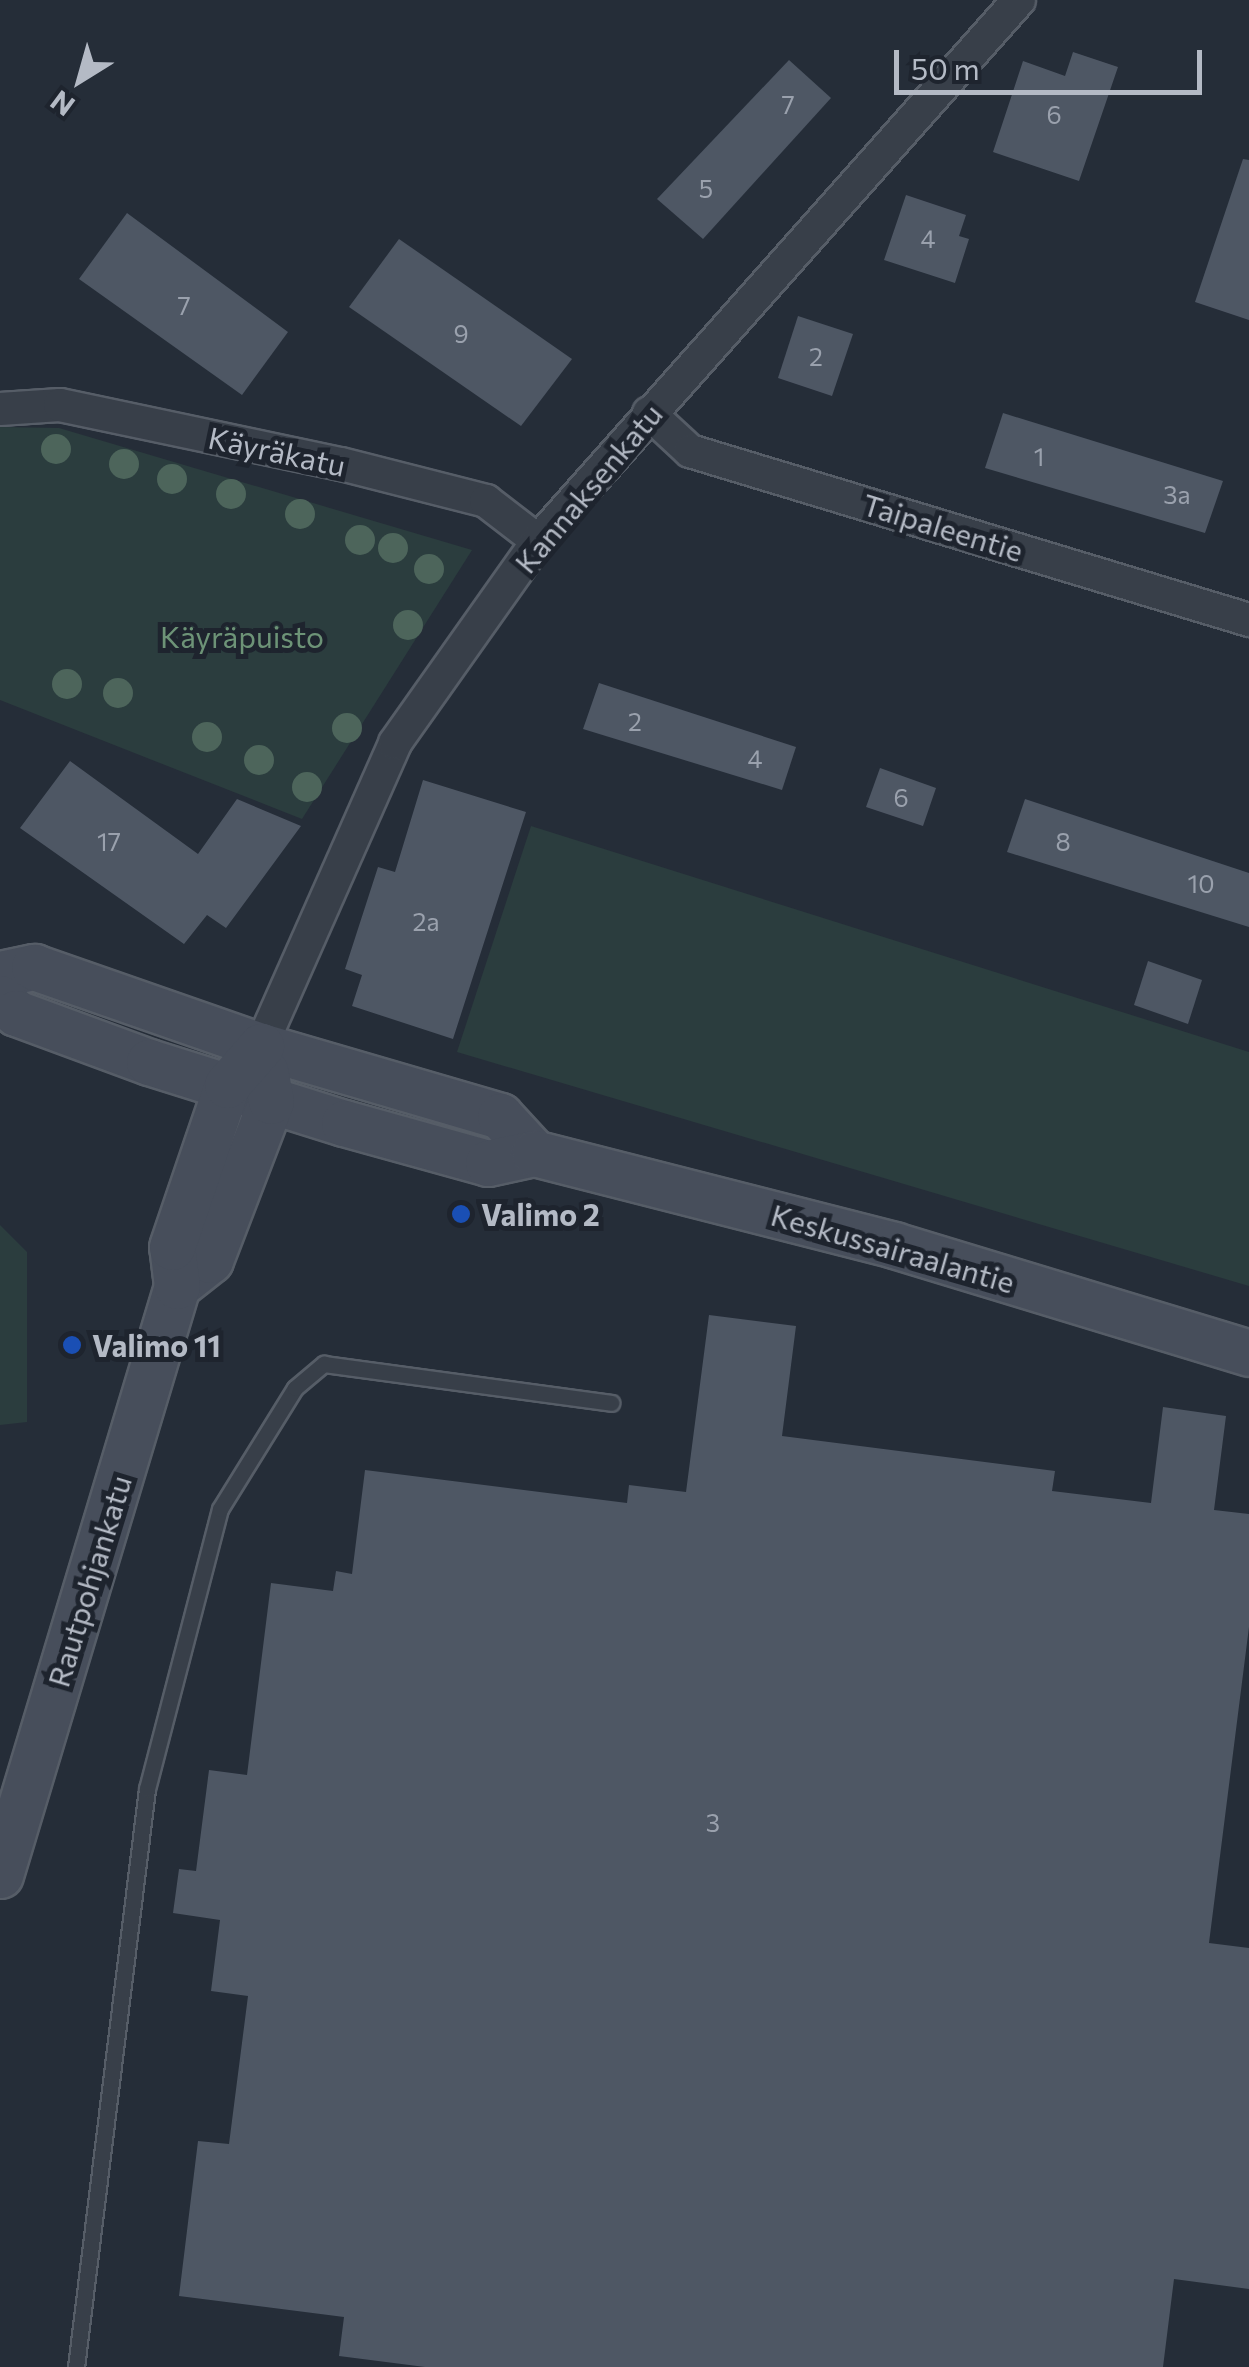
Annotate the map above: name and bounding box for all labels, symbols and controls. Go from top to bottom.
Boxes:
north arrow [30,30,130,130]
scale bar [899,30,1206,92]
text: 50 m [911,49,980,86]
text: N [43,84,81,124]
house number: 7 [781,89,795,119]
house number: 6 [1046,99,1062,129]
house number: 5 [699,173,713,203]
house number: 4 [921,223,935,253]
house number: 7 [177,290,191,320]
house number: 9 [453,318,469,348]
house number: 2 [809,341,823,371]
street label: Kannaksenkatu [507,396,669,580]
street label: Käyräkatu [205,419,349,483]
house number: 1 [1034,441,1044,471]
house number: 3a [1163,479,1191,509]
street label: Taipaleentie [858,486,1028,568]
park label: Käyräpuisto [160,618,324,654]
house number: 2 [628,706,642,736]
house number: 4 [748,743,762,773]
house number: 6 [893,782,909,812]
house number: 17 [97,826,121,856]
house number: 8 [1055,826,1071,856]
house number: 10 [1188,868,1214,898]
house number: 2a [413,906,439,936]
place label: Valimo 2 [481,1196,600,1232]
street label: Keskussairaalantie [767,1196,1019,1300]
marker: Valimo 2 [450,1203,472,1225]
place label: Valimo 11 [92,1327,221,1363]
marker: Valimo 11 [61,1334,83,1356]
street label: Rautpohjankatu [40,1471,138,1691]
house number: 3 [706,1807,720,1837]

